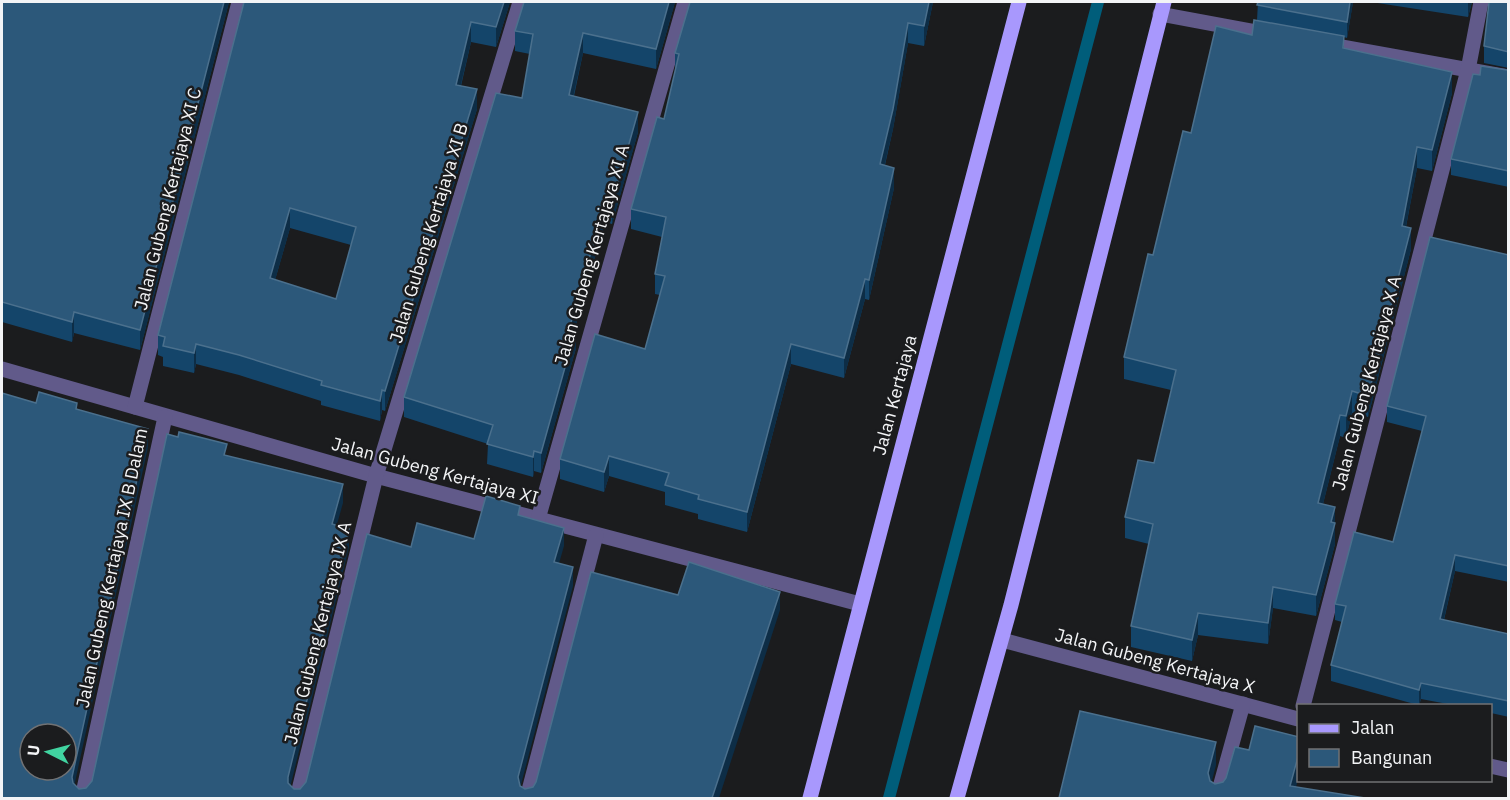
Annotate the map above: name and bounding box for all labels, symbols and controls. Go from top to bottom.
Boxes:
street label: Jalan Gubeng Kertajaya XI C [129,85,206,313]
street label: Jalan Gubeng Kertajaya XI B [384,120,473,346]
street label: Jalan Gubeng Kertajaya XI A [549,141,634,368]
street label: Jalan Gubeng Kertajaya X A [1327,272,1406,493]
street label: Jalan Kertajaya [867,332,922,458]
street label: Jalan Gubeng Kertajaya IX B Dalam [71,426,152,710]
street label: Jalan Gubeng Kertajaya XI [329,432,541,509]
street label: Jalan Gubeng Kertajaya IX A [279,519,356,747]
street label: Jalan Gubeng Kertajaya X [1053,623,1258,698]
legend [1297,704,1492,782]
text: Jalan [1351,716,1395,739]
north arrow [18,722,78,782]
text: U [23,744,44,757]
text: Bangunan [1351,746,1432,769]

